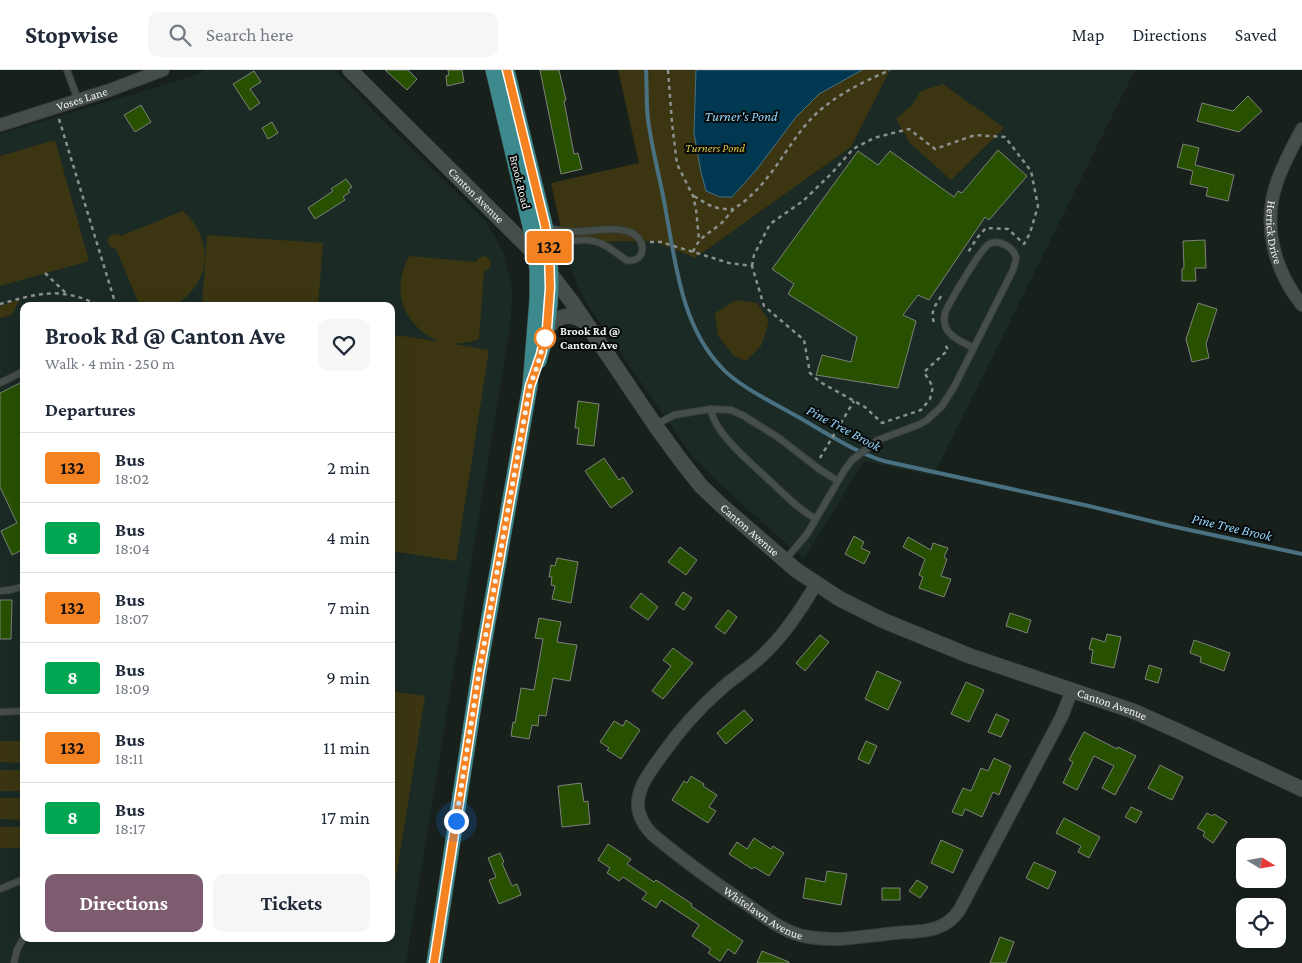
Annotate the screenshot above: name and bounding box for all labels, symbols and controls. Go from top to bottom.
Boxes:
search box [148,12,498,57]
text: Stopwise [25,21,118,48]
icon: search [166,21,194,49]
text: Search here [206,24,293,45]
text: Map [1072,25,1104,45]
text: Directions [1132,25,1207,45]
text: Saved [1235,25,1277,45]
street label: Voses Lane [55,84,109,114]
water label: Turner's Pond [704,108,778,124]
park label: Turners Pond [685,141,745,155]
street label: Brook Road [507,154,534,211]
street label: Canton Avenue [445,165,507,226]
street label: Herrick Drive [1263,200,1285,266]
line badge: 132 [520,231,578,263]
text: 132 [537,237,561,257]
button: heart [318,319,370,371]
text: Brook Rd @ Canton Ave [45,322,285,349]
place label: Brook Rd @ Canton Ave [560,324,620,352]
marker: Brook Rd @ Canton Ave [534,327,556,349]
text: Walk · 4 min · 250 m [45,355,175,372]
text: Departures [45,399,136,420]
water label: Pine Tree Brook [804,402,885,455]
text: Bus [115,449,145,470]
text: 2 min [327,457,370,478]
text: 132 [60,458,85,478]
text: 18:02 [115,470,149,487]
street label: Canton Avenue [718,501,782,559]
water label: Pine Tree Brook [1190,510,1274,544]
text: Bus [115,519,145,540]
text: 4 min [326,527,370,548]
text: 8 [67,528,78,548]
text: 18:04 [115,540,150,557]
text: Bus [115,589,145,610]
text: 7 min [327,597,370,618]
text: 132 [60,598,85,618]
text: 18:07 [115,610,149,627]
text: Bus [115,659,145,680]
text: 9 min [326,667,370,688]
text: 8 [67,668,78,688]
text: 18:09 [115,680,150,697]
street label: Canton Avenue [1075,686,1149,723]
text: Bus [115,729,145,750]
text: 11 min [323,737,370,758]
text: 132 [60,738,85,758]
text: 18:11 [115,750,143,767]
text: Bus [115,799,145,820]
text: 17 min [321,807,370,828]
text: 8 [67,808,78,828]
your location [444,809,469,834]
text: 18:17 [115,820,145,837]
north arrow [1236,838,1286,888]
map controls [1236,838,1286,948]
button: Directions [45,874,203,932]
button: Tickets [213,874,370,932]
street label: Whitelawn Avenue [721,883,804,943]
button: locate [1236,898,1286,948]

